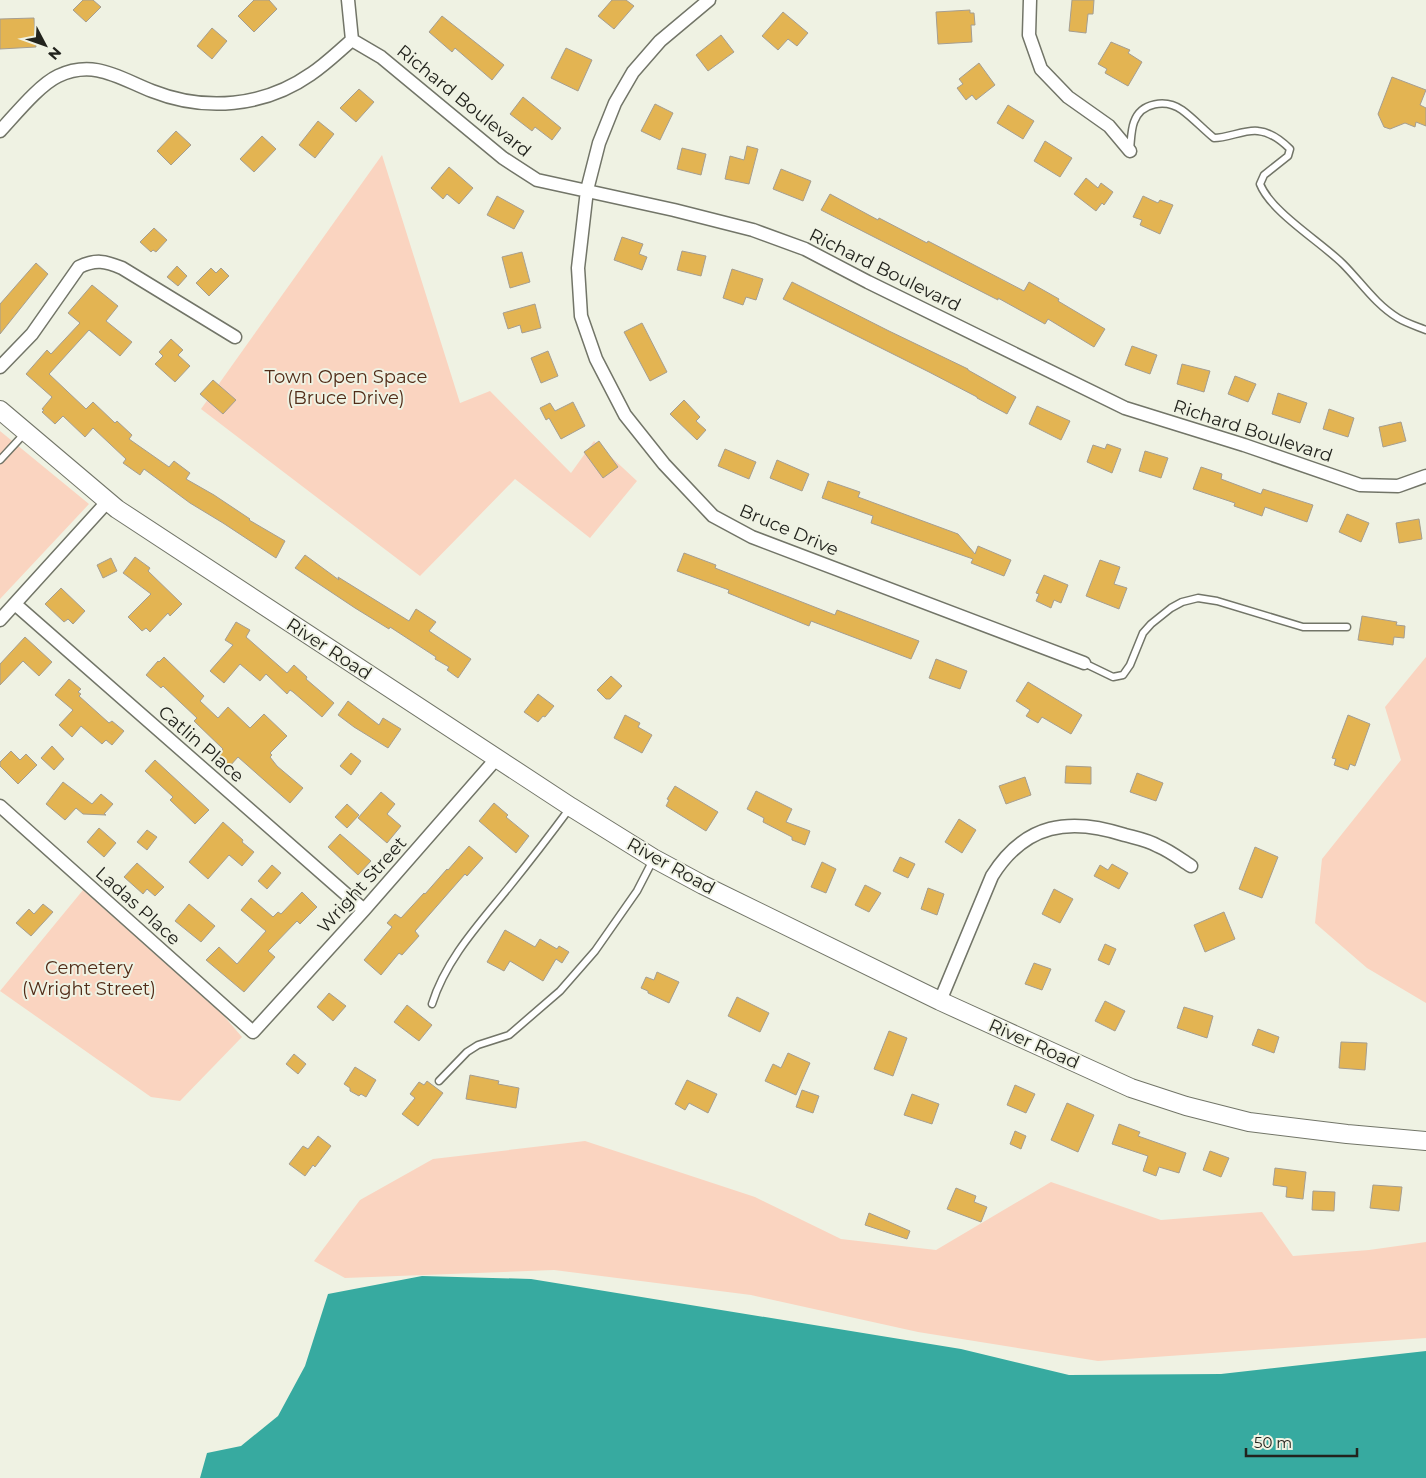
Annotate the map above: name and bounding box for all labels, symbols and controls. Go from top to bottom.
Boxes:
north arrow [20,20,70,70]
street label: Richard Boulevard [392,40,536,162]
text: N [44,43,65,64]
street label: Richard Boulevard [805,224,965,316]
park label: Town Open Space (Bruce Drive) [265,366,428,409]
street label: Richard Boulevard [1171,395,1335,467]
street label: Bruce Drive [736,499,842,561]
street label: River Road [282,613,376,685]
street label: Catlin Place [154,701,248,787]
street label: Wright Street [313,832,411,938]
street label: River Road [623,833,719,899]
street label: Ladas Place [91,862,185,950]
park label: Cemetery (Wright Street) [22,957,156,1000]
street label: River Road [985,1014,1083,1074]
scale bar [1246,1426,1357,1458]
text: 50 m [1254,1433,1292,1452]

